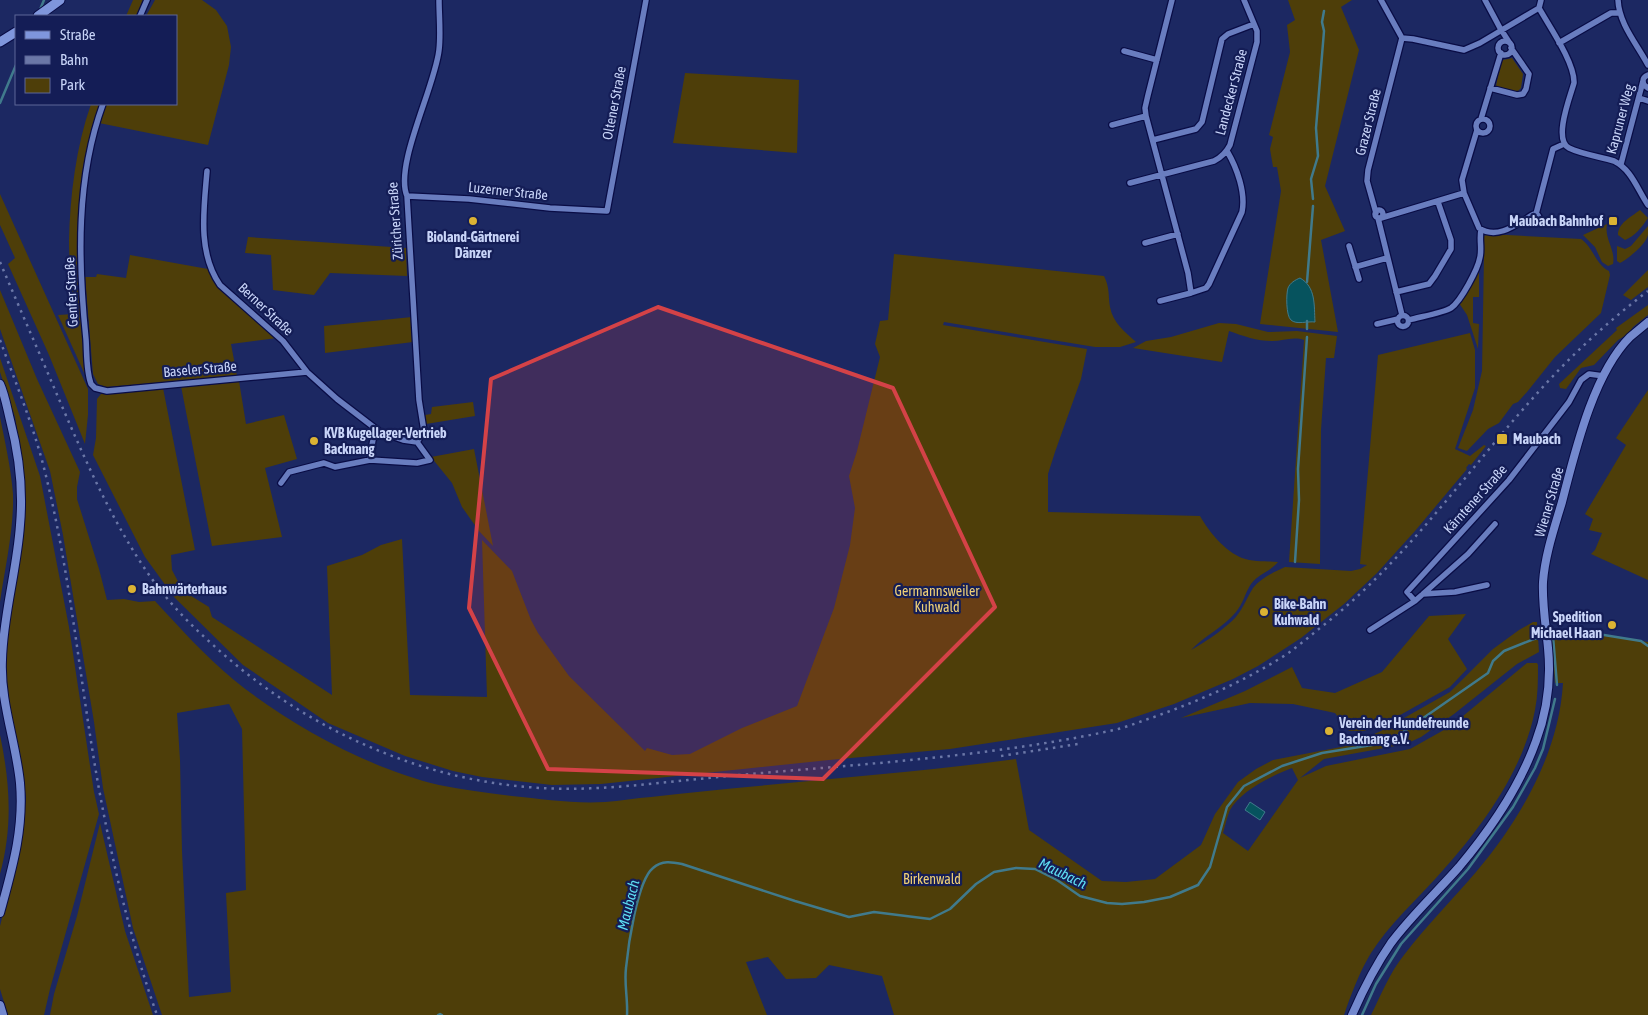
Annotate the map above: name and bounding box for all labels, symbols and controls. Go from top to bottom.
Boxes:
legend [15,15,178,105]
text: Straße [60,26,96,43]
street label: Landecker Straße [1212,47,1250,137]
text: Bahn [60,51,89,68]
street label: Oltener Straße [599,65,629,141]
text: Park [60,76,85,93]
street label: Kapruner Weg [1603,82,1637,156]
street label: Grazer Straße [1352,87,1384,157]
street label: Luzerner Straße [467,179,549,203]
street label: Züricher Straße [384,182,406,260]
place label: Maubach Bahnhof [1509,213,1603,229]
marker: Bioland-Gärtnerei Dänzer [467,215,479,227]
marker: Maubach Bahnhof [1607,215,1619,227]
place label: Bioland-Gärtnerei Dänzer [427,229,519,261]
street label: Genfer Straße [61,257,81,327]
street label: Berner Straße [235,279,297,339]
street label: Baseler Straße [163,358,237,380]
place label: KVB Kugellager-Vertrieb Backnang [324,425,447,457]
place label: Maubach [1513,431,1561,447]
marker: Maubach [1495,432,1509,446]
marker: KVB Kugellager-Vertrieb Backnang [308,435,320,447]
street label: Kärntener Straße [1440,461,1510,537]
street label: Wiener Straße [1531,465,1567,539]
place label: Bahnwärterhaus [142,581,227,597]
marker: Bahnwärterhaus [126,583,138,595]
park label: Germannsweiler Kuhwald [895,583,980,615]
place label: Bike-Bahn Kuhwald [1274,596,1327,628]
marker: Bike-Bahn Kuhwald [1258,606,1270,618]
place label: Spedition Michael Haan [1531,609,1602,641]
marker: Spedition Michael Haan [1606,619,1618,631]
place label: Verein der Hundefreunde Backnang e.V. [1338,715,1469,747]
marker: Verein der Hundefreunde Backnang e.V. [1323,725,1335,737]
water label: Maubach [1036,854,1090,892]
park label: Birkenwald [903,871,961,887]
water label: Maubach [614,878,642,932]

